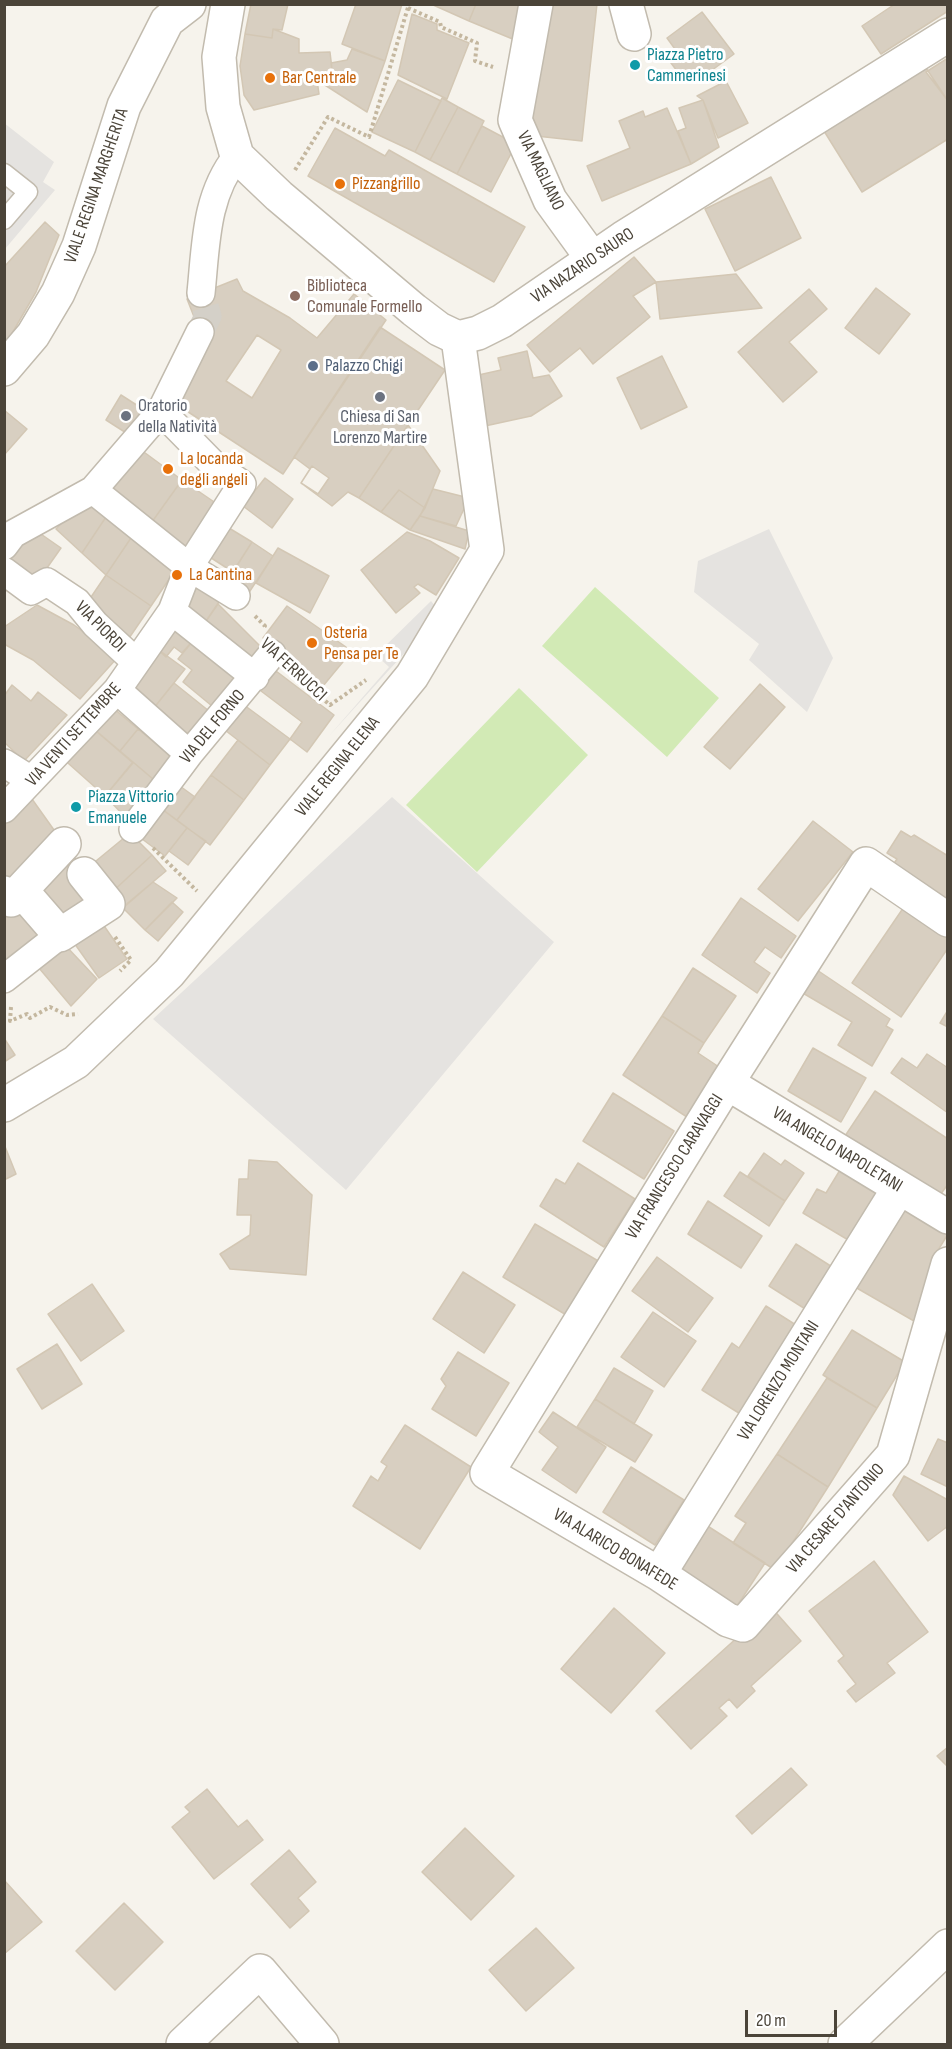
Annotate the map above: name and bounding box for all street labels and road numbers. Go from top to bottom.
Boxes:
street label: VIALE REGINA MARGHERITA [60,106,134,266]
street label: VIA MAGLIANO [512,128,568,214]
street label: VIA NAZARIO SAURO [527,224,639,308]
street label: VIA PIORDI [70,597,130,657]
street label: VIA FERRUCCI [255,634,331,706]
street label: VIA VENTI SETTEMBRE [22,679,126,791]
street label: VIA DEL FORNO [176,686,250,768]
street label: VIALE REGINA ELENA [291,713,385,821]
street label: VIA FRANCESCO CARAVAGGI [622,1090,728,1244]
street label: VIA ANGELO NAPOLETANI [768,1103,906,1197]
street label: VIA LORENZO MONTANI [733,1317,825,1445]
street label: VIA CESARE D'ANTONIO [782,1460,890,1578]
street label: VIA ALARICO BONAFEDE [549,1504,681,1596]

